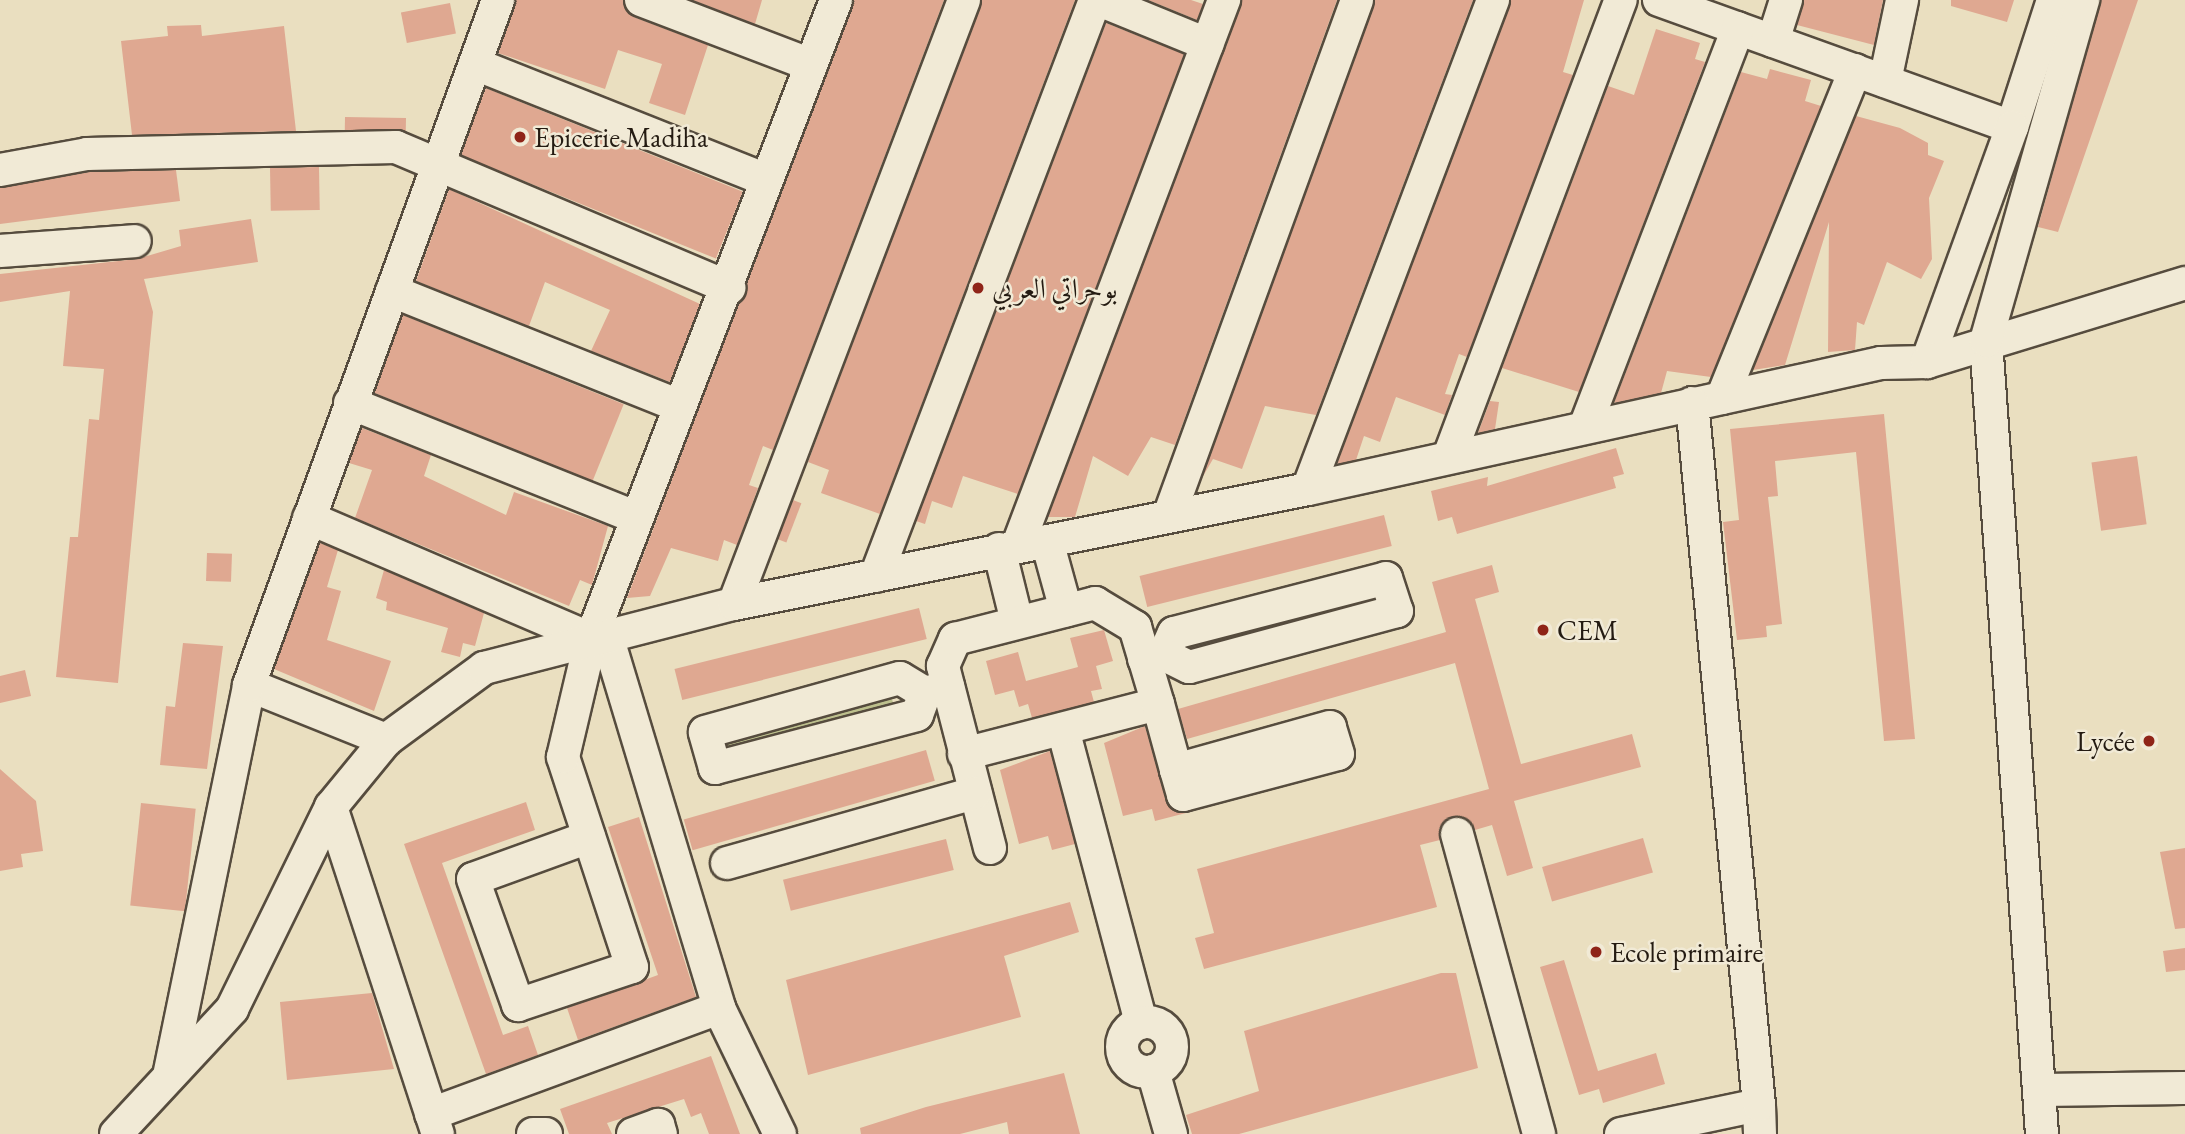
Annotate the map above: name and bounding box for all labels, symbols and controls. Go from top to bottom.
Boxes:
place label: Epicerie Madiha [534,120,708,154]
marker: Epicerie Madiha [512,129,528,145]
place label: بوحراتي العربي [992,271,1117,305]
marker: بوحراتي العربي [970,280,986,296]
place label: CEM [1557,613,1618,647]
marker: CEM [1535,622,1551,638]
place label: Lycée [2076,724,2135,758]
marker: Lycée [2141,733,2157,749]
place label: Ecole primaire [1610,935,1763,969]
marker: Ecole primaire [1588,944,1604,960]

